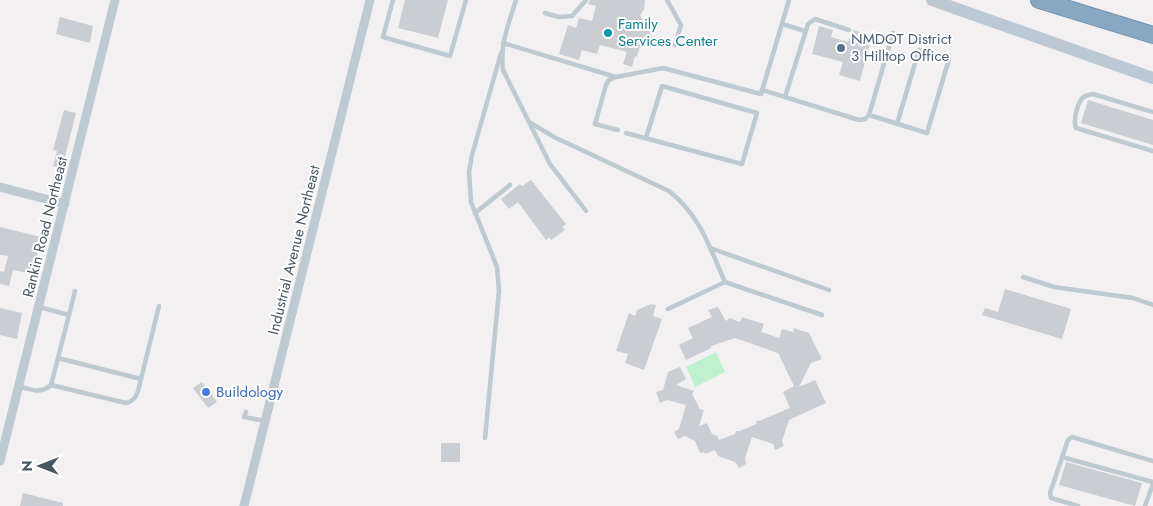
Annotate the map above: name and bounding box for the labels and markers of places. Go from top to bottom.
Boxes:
place label: Family Services Center [618,13,719,52]
marker: Family Services Center [602,27,614,39]
place label: NMDOT District 3 Hilltop Office [851,28,952,67]
marker: NMDOT District 3 Hilltop Office [835,42,847,54]
place label: Buildology [216,381,284,403]
marker: Buildology [200,386,212,398]

